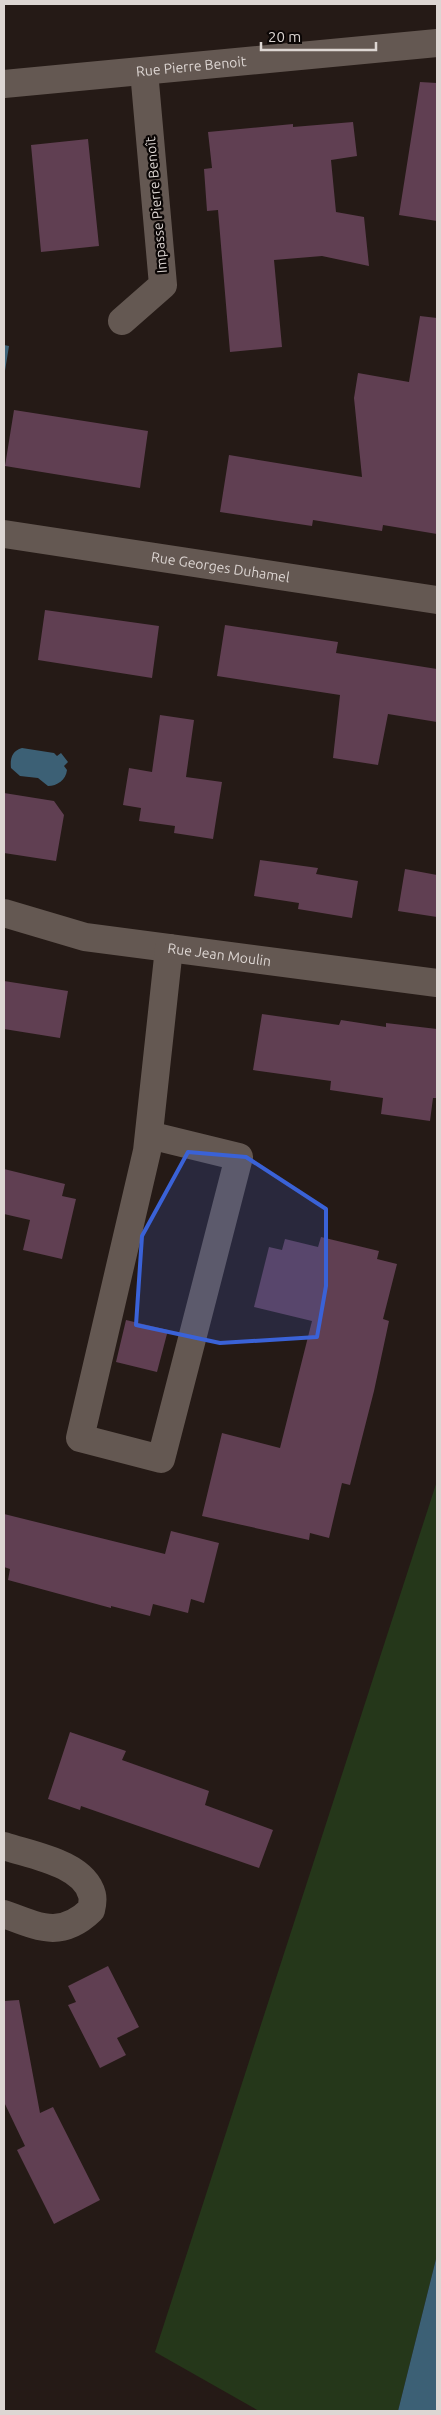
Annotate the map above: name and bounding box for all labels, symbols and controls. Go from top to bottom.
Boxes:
scale bar [261,20,376,52]
text: 20 m [268,28,301,45]
street label: Rue Pierre Benoit [135,53,247,79]
street label: Impasse Pierre Benoît [142,136,170,274]
street label: Rue Georges Duhamel [150,549,291,585]
street label: Rue Jean Moulin [167,940,272,969]

